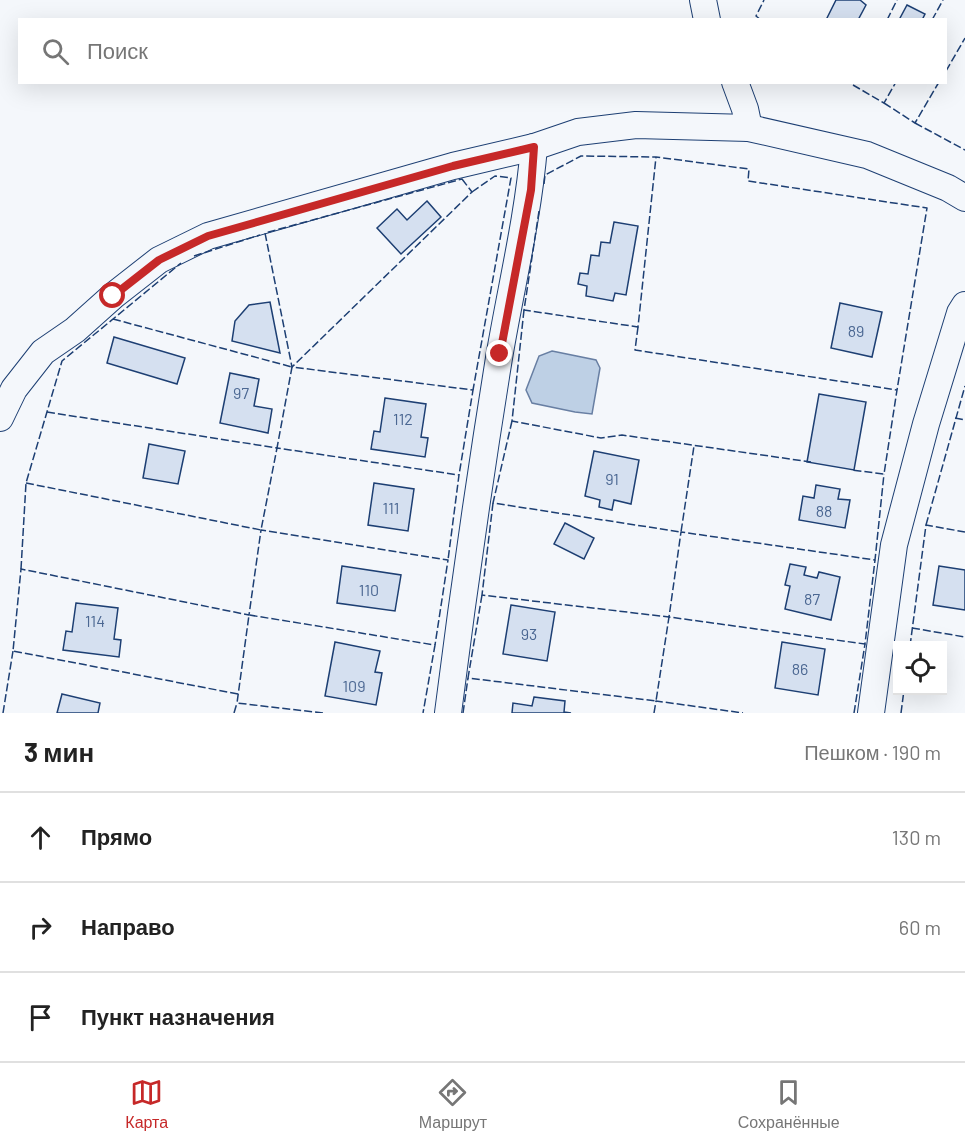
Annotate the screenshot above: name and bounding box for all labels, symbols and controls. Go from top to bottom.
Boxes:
search box [18,18,947,84]
icon: search [39,35,72,68]
text: Поиск [87,37,148,63]
route start [99,282,125,308]
house number: 89 [848,321,864,340]
route end [486,340,512,366]
house number: 97 [233,383,249,402]
house number: 112 [393,409,413,428]
house number: 91 [605,469,619,488]
house number: 111 [383,498,399,517]
house number: 88 [816,501,832,520]
house number: 110 [359,580,379,599]
house number: 87 [804,589,820,608]
house number: 114 [85,611,105,630]
house number: 93 [521,624,537,643]
map controls [893,641,947,695]
button: locate [893,641,947,695]
house number: 86 [792,659,808,678]
house number: 109 [343,676,365,695]
text: 3 мин [24,736,94,767]
text: Пешком · 190 m [804,740,941,764]
icon: ahead [24,821,57,854]
text: Прямо [81,823,152,849]
text: 130 m [892,825,941,849]
icon: right [24,911,57,944]
text: Направо [81,913,175,939]
text: 60 m [899,915,941,939]
icon: arrive [24,1001,57,1034]
text: Пункт назначения [81,1003,275,1029]
tab: Карта [125,1076,168,1132]
tab: Маршрут [419,1076,487,1132]
tab: Сохранённые [738,1076,840,1132]

